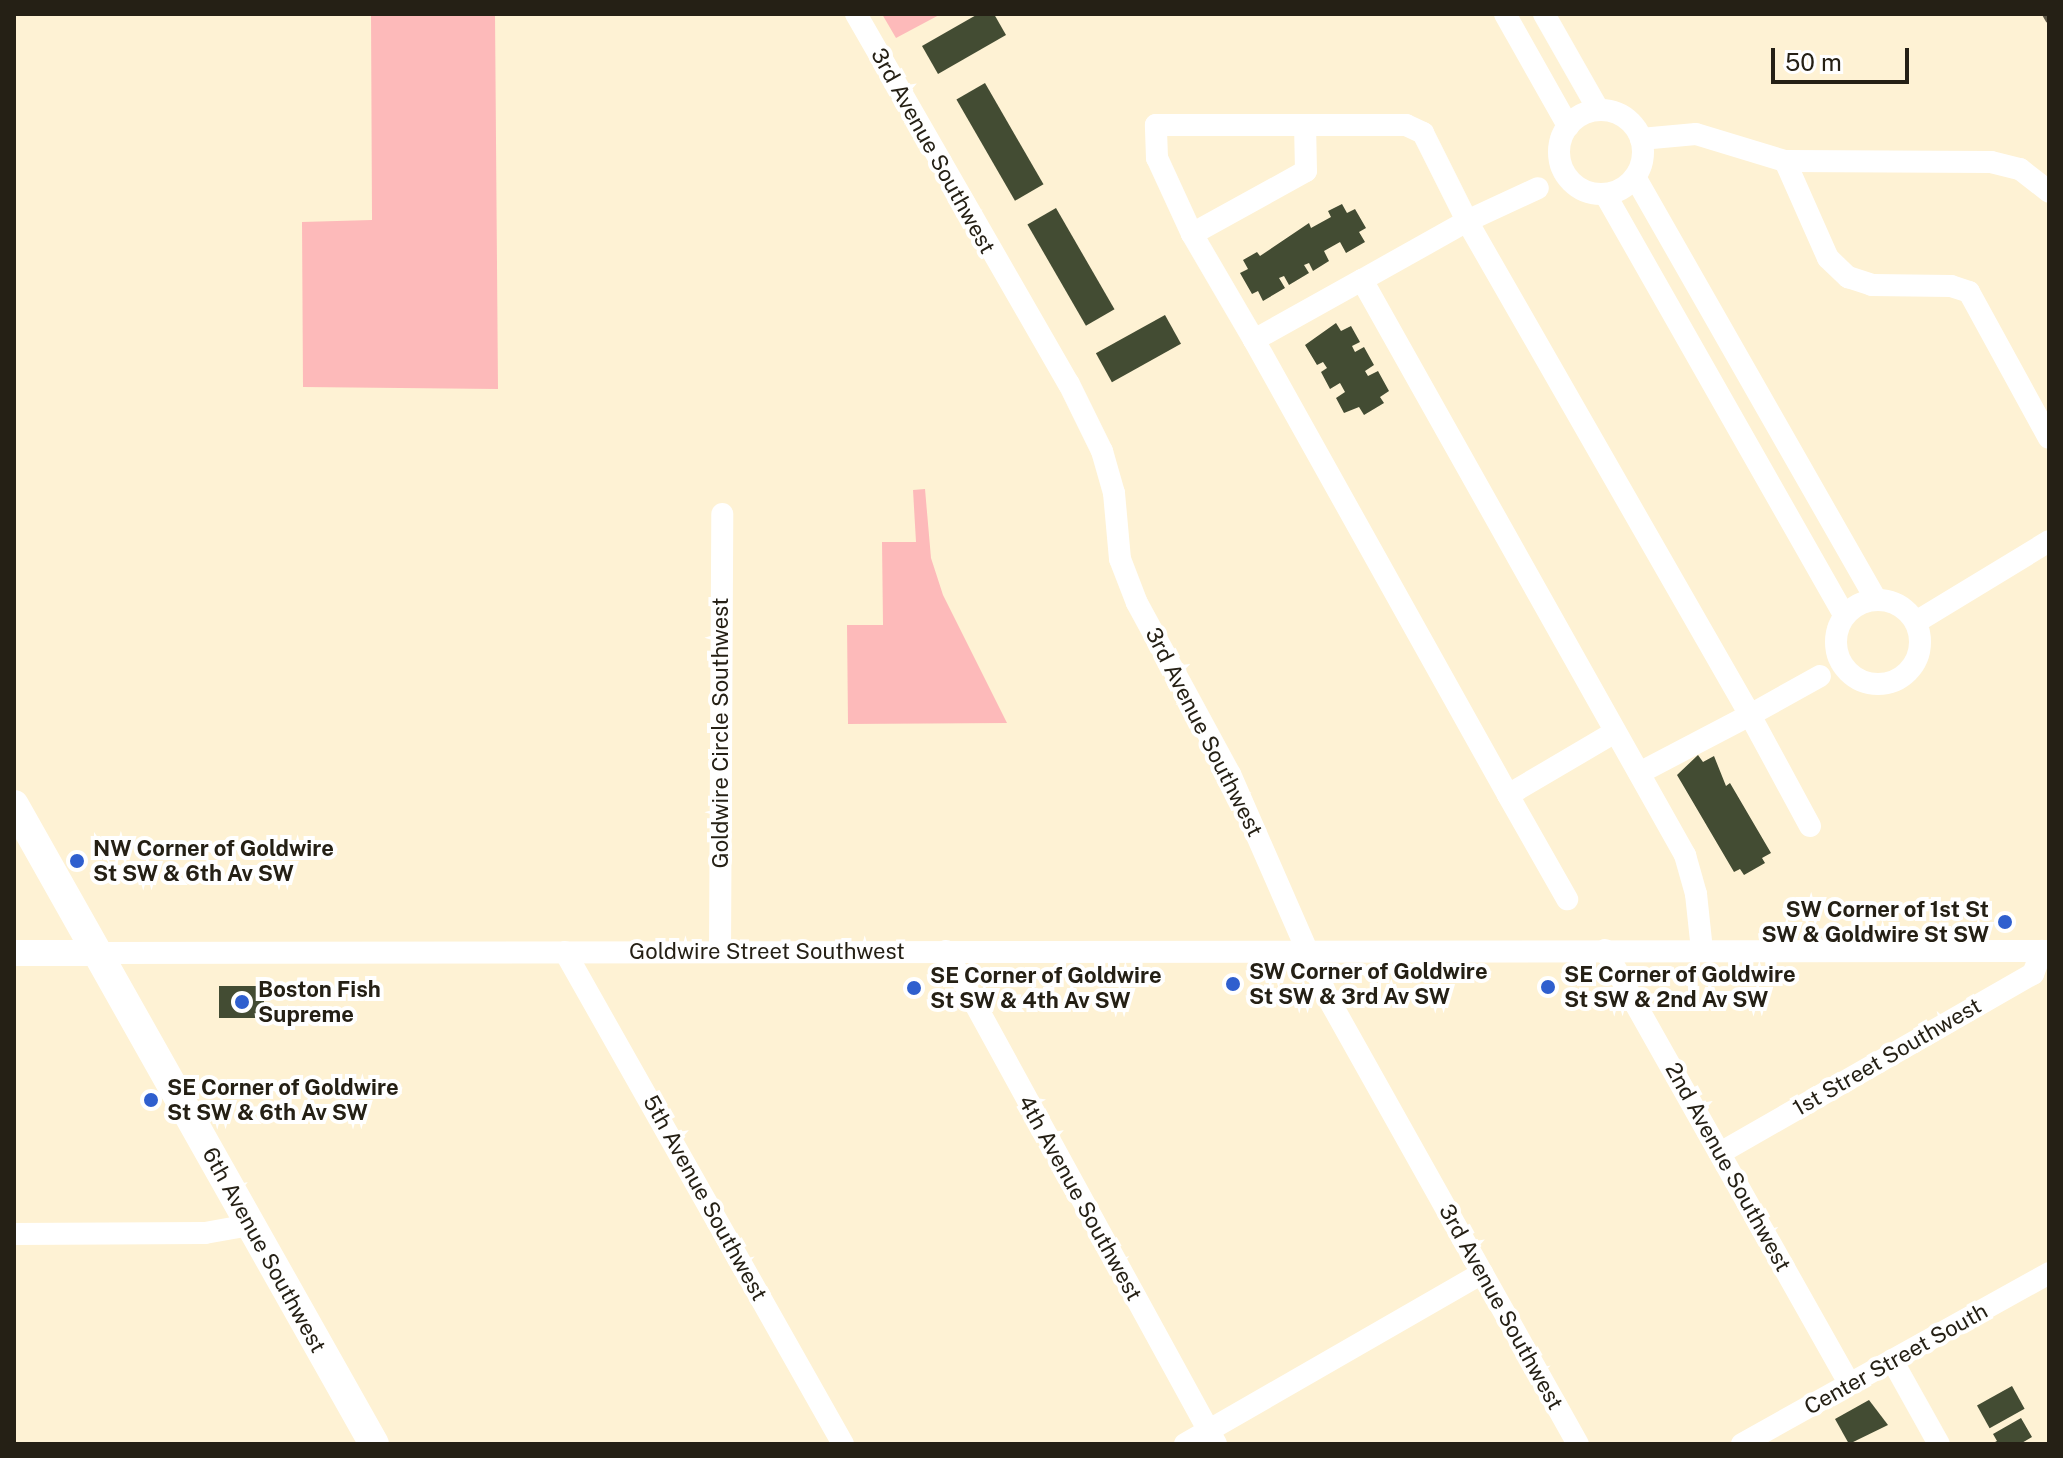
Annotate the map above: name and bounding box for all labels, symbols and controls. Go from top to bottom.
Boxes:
scale bar [1775,32,1913,82]
street label: 3rd Avenue Southwest [865,43,1001,259]
text: 50 m [1785,48,1842,76]
street label: Goldwire Circle Southwest [708,597,734,869]
street label: 3rd Avenue Southwest [1140,623,1268,841]
place label: NW Corner of Goldwire St SW & 6th Av SW [93,835,334,886]
marker: NW Corner of Goldwire St SW & 6th Av SW [68,852,86,870]
place label: SW Corner of 1st St SW & Goldwire St SW [1761,896,1989,948]
marker: SW Corner of 1st St SW & Goldwire St SW [1996,913,2014,931]
street label: Goldwire Street Southwest [629,939,905,965]
place label: SW Corner of Goldwire St SW & 3rd Av SW [1249,958,1488,1010]
place label: SE Corner of Goldwire St SW & 2nd Av SW [1564,961,1796,1012]
place label: SE Corner of Goldwire St SW & 4th Av SW [930,962,1162,1014]
marker: SW Corner of Goldwire St SW & 3rd Av SW [1224,975,1242,993]
place label: Boston Fish Supreme [258,976,381,1028]
marker: SE Corner of Goldwire St SW & 2nd Av SW [1539,978,1557,996]
marker: SE Corner of Goldwire St SW & 4th Av SW [905,979,923,997]
street label: 1st Street Southwest [1788,992,1986,1122]
marker: Boston Fish Supreme [233,993,251,1011]
street label: 2nd Avenue Southwest [1660,1058,1796,1276]
place label: SE Corner of Goldwire St SW & 6th Av SW [167,1074,399,1126]
marker: SE Corner of Goldwire St SW & 6th Av SW [142,1091,160,1109]
street label: 5th Avenue Southwest [637,1091,773,1305]
street label: 4th Avenue Southwest [1012,1091,1148,1305]
street label: 6th Avenue Southwest [197,1143,331,1357]
street label: 3rd Avenue Southwest [1433,1199,1569,1415]
street label: Center Street South [1800,1298,1992,1420]

